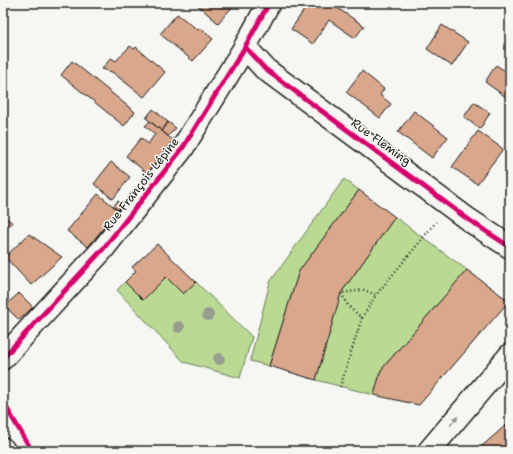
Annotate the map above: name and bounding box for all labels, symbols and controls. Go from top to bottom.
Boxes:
street label: Rue Fleming [348,115,414,169]
street label: Rue François Lépine [99,134,183,234]
one-way arrow [450,416,459,426]

